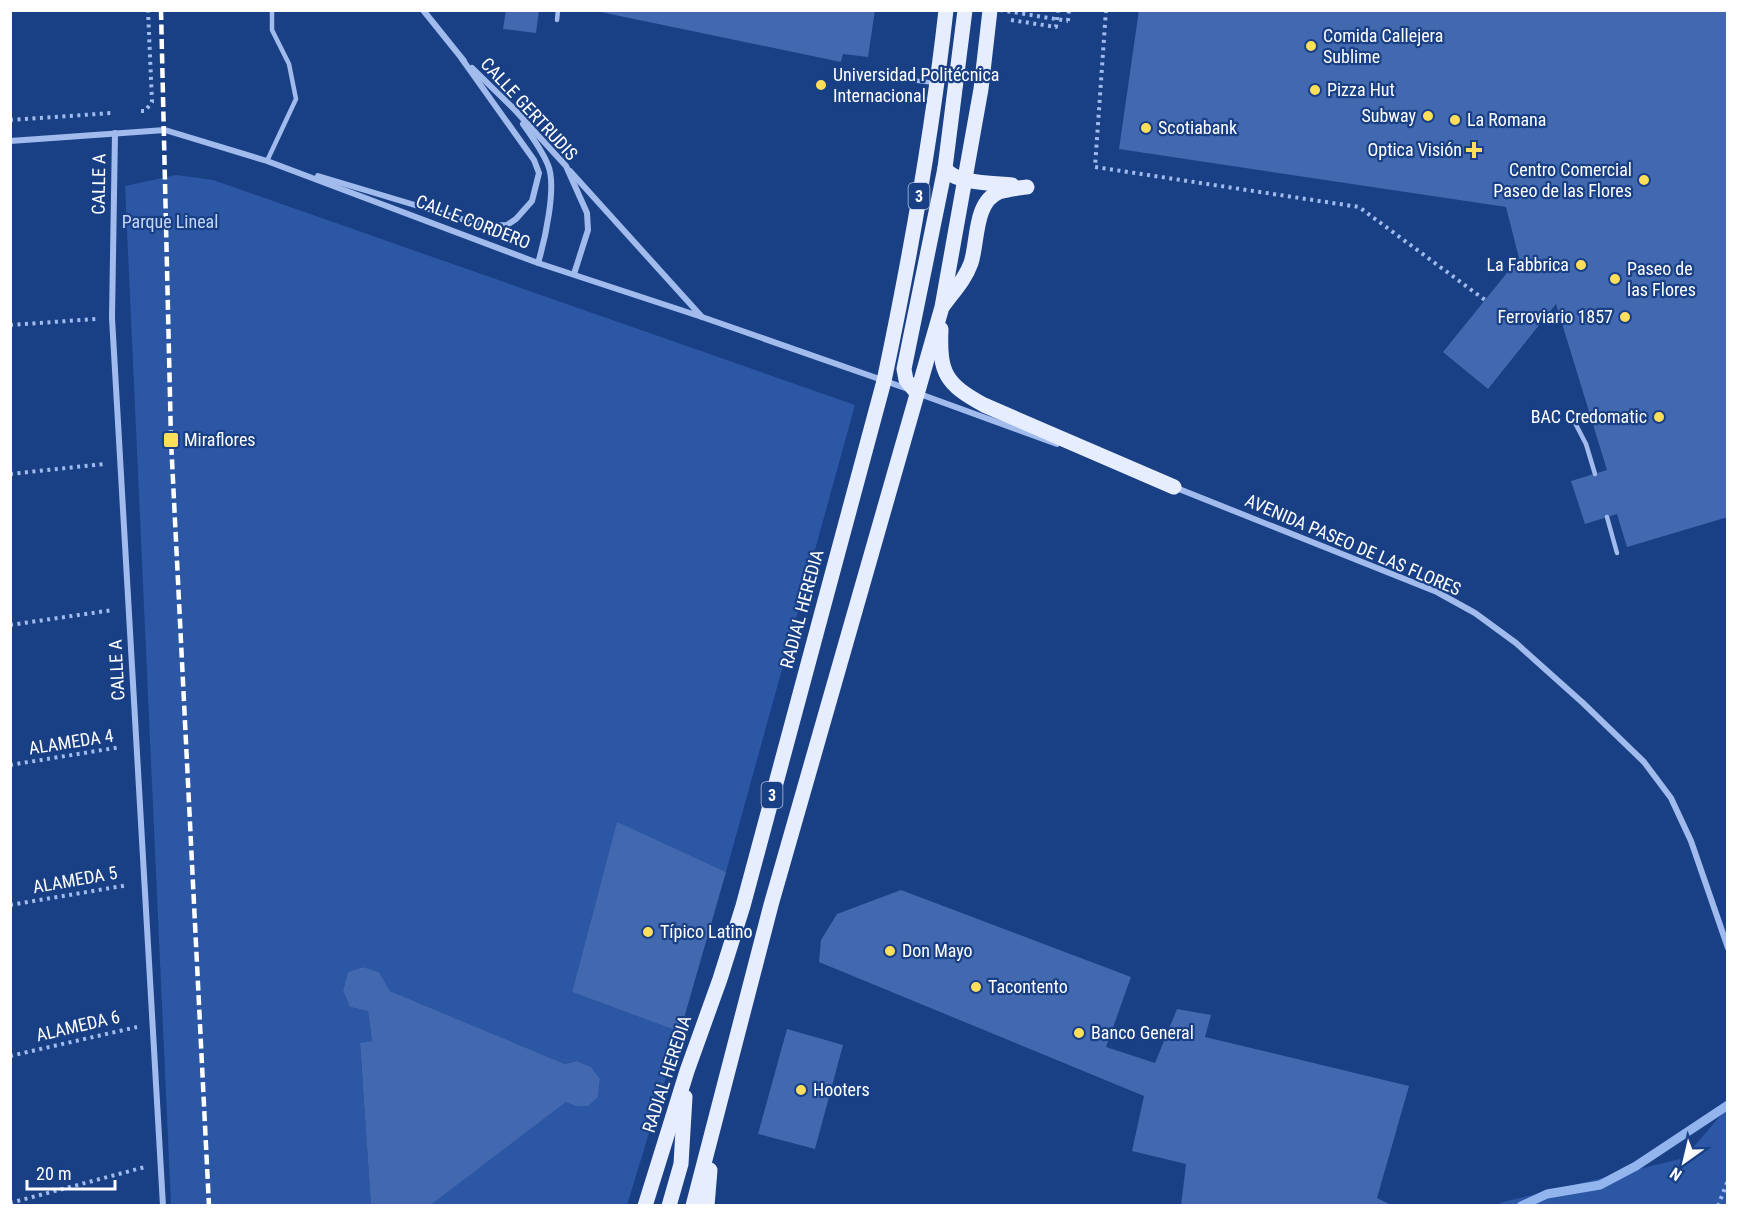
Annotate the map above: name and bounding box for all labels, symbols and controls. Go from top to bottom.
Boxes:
place label: Comida Callejera Sublime [1323,25,1443,67]
marker: Comida Callejera Sublime [1304,39,1318,53]
street label: CALLE GERTRUDIS [477,53,582,164]
place label: Universidad Politécnica Internacional [833,64,999,106]
marker: Universidad Politécnica Internacional [814,78,828,92]
place label: Pizza Hut [1327,79,1395,100]
marker: Pizza Hut [1308,83,1322,97]
place label: Subway [1361,105,1416,126]
marker: Subway [1421,109,1435,123]
place label: La Romana [1467,109,1546,130]
marker: La Romana [1448,113,1462,127]
place label: Scotiabank [1158,117,1237,138]
marker: Scotiabank [1139,121,1153,135]
place label: Optica Visión [1367,139,1462,160]
marker: Optica Visión [1467,143,1481,157]
street label: CALLE A [87,153,110,215]
place label: Centro Comercial Paseo de las Flores [1493,159,1632,201]
marker: Centro Comercial Paseo de las Flores [1637,173,1651,187]
road number: 3 [908,183,930,209]
street label: CALLE CORDERO [413,190,533,253]
park label: Parque Lineal [122,211,218,232]
place label: La Fabbrica [1486,254,1569,275]
marker: La Fabbrica [1574,258,1588,272]
place label: Paseo de las Flores [1627,258,1696,300]
marker: Paseo de las Flores [1608,272,1622,286]
place label: Ferroviario 1857 [1498,306,1613,327]
marker: Ferroviario 1857 [1618,310,1632,324]
place label: BAC Credomatic [1531,406,1647,427]
marker: BAC Credomatic [1652,410,1666,424]
place label: Miraflores [184,429,256,450]
marker: Miraflores [162,431,180,449]
street label: AVENIDA PASEO DE LAS FLORES [1242,489,1464,600]
street label: RADIAL HEREDIA [776,547,828,670]
street label: CALLE A [104,638,129,701]
street label: ALAMEDA 4 [27,724,115,759]
road number: 3 [762,782,782,808]
street label: ALAMEDA 5 [31,862,119,897]
place label: Típico Latino [660,921,753,942]
marker: Típico Latino [641,925,655,939]
place label: Don Mayo [902,940,973,961]
marker: Don Mayo [883,944,897,958]
place label: Tacontento [988,976,1068,997]
marker: Tacontento [969,980,983,994]
street label: ALAMEDA 6 [34,1006,122,1045]
street label: RADIAL HEREDIA [638,1012,696,1135]
place label: Banco General [1091,1022,1194,1043]
marker: Banco General [1072,1026,1086,1040]
place label: Hooters [813,1079,870,1100]
marker: Hooters [794,1083,808,1097]
north arrow [1654,1132,1714,1192]
scale bar [27,1153,116,1191]
text: 20 m [36,1163,71,1184]
text: N [1667,1163,1685,1185]

